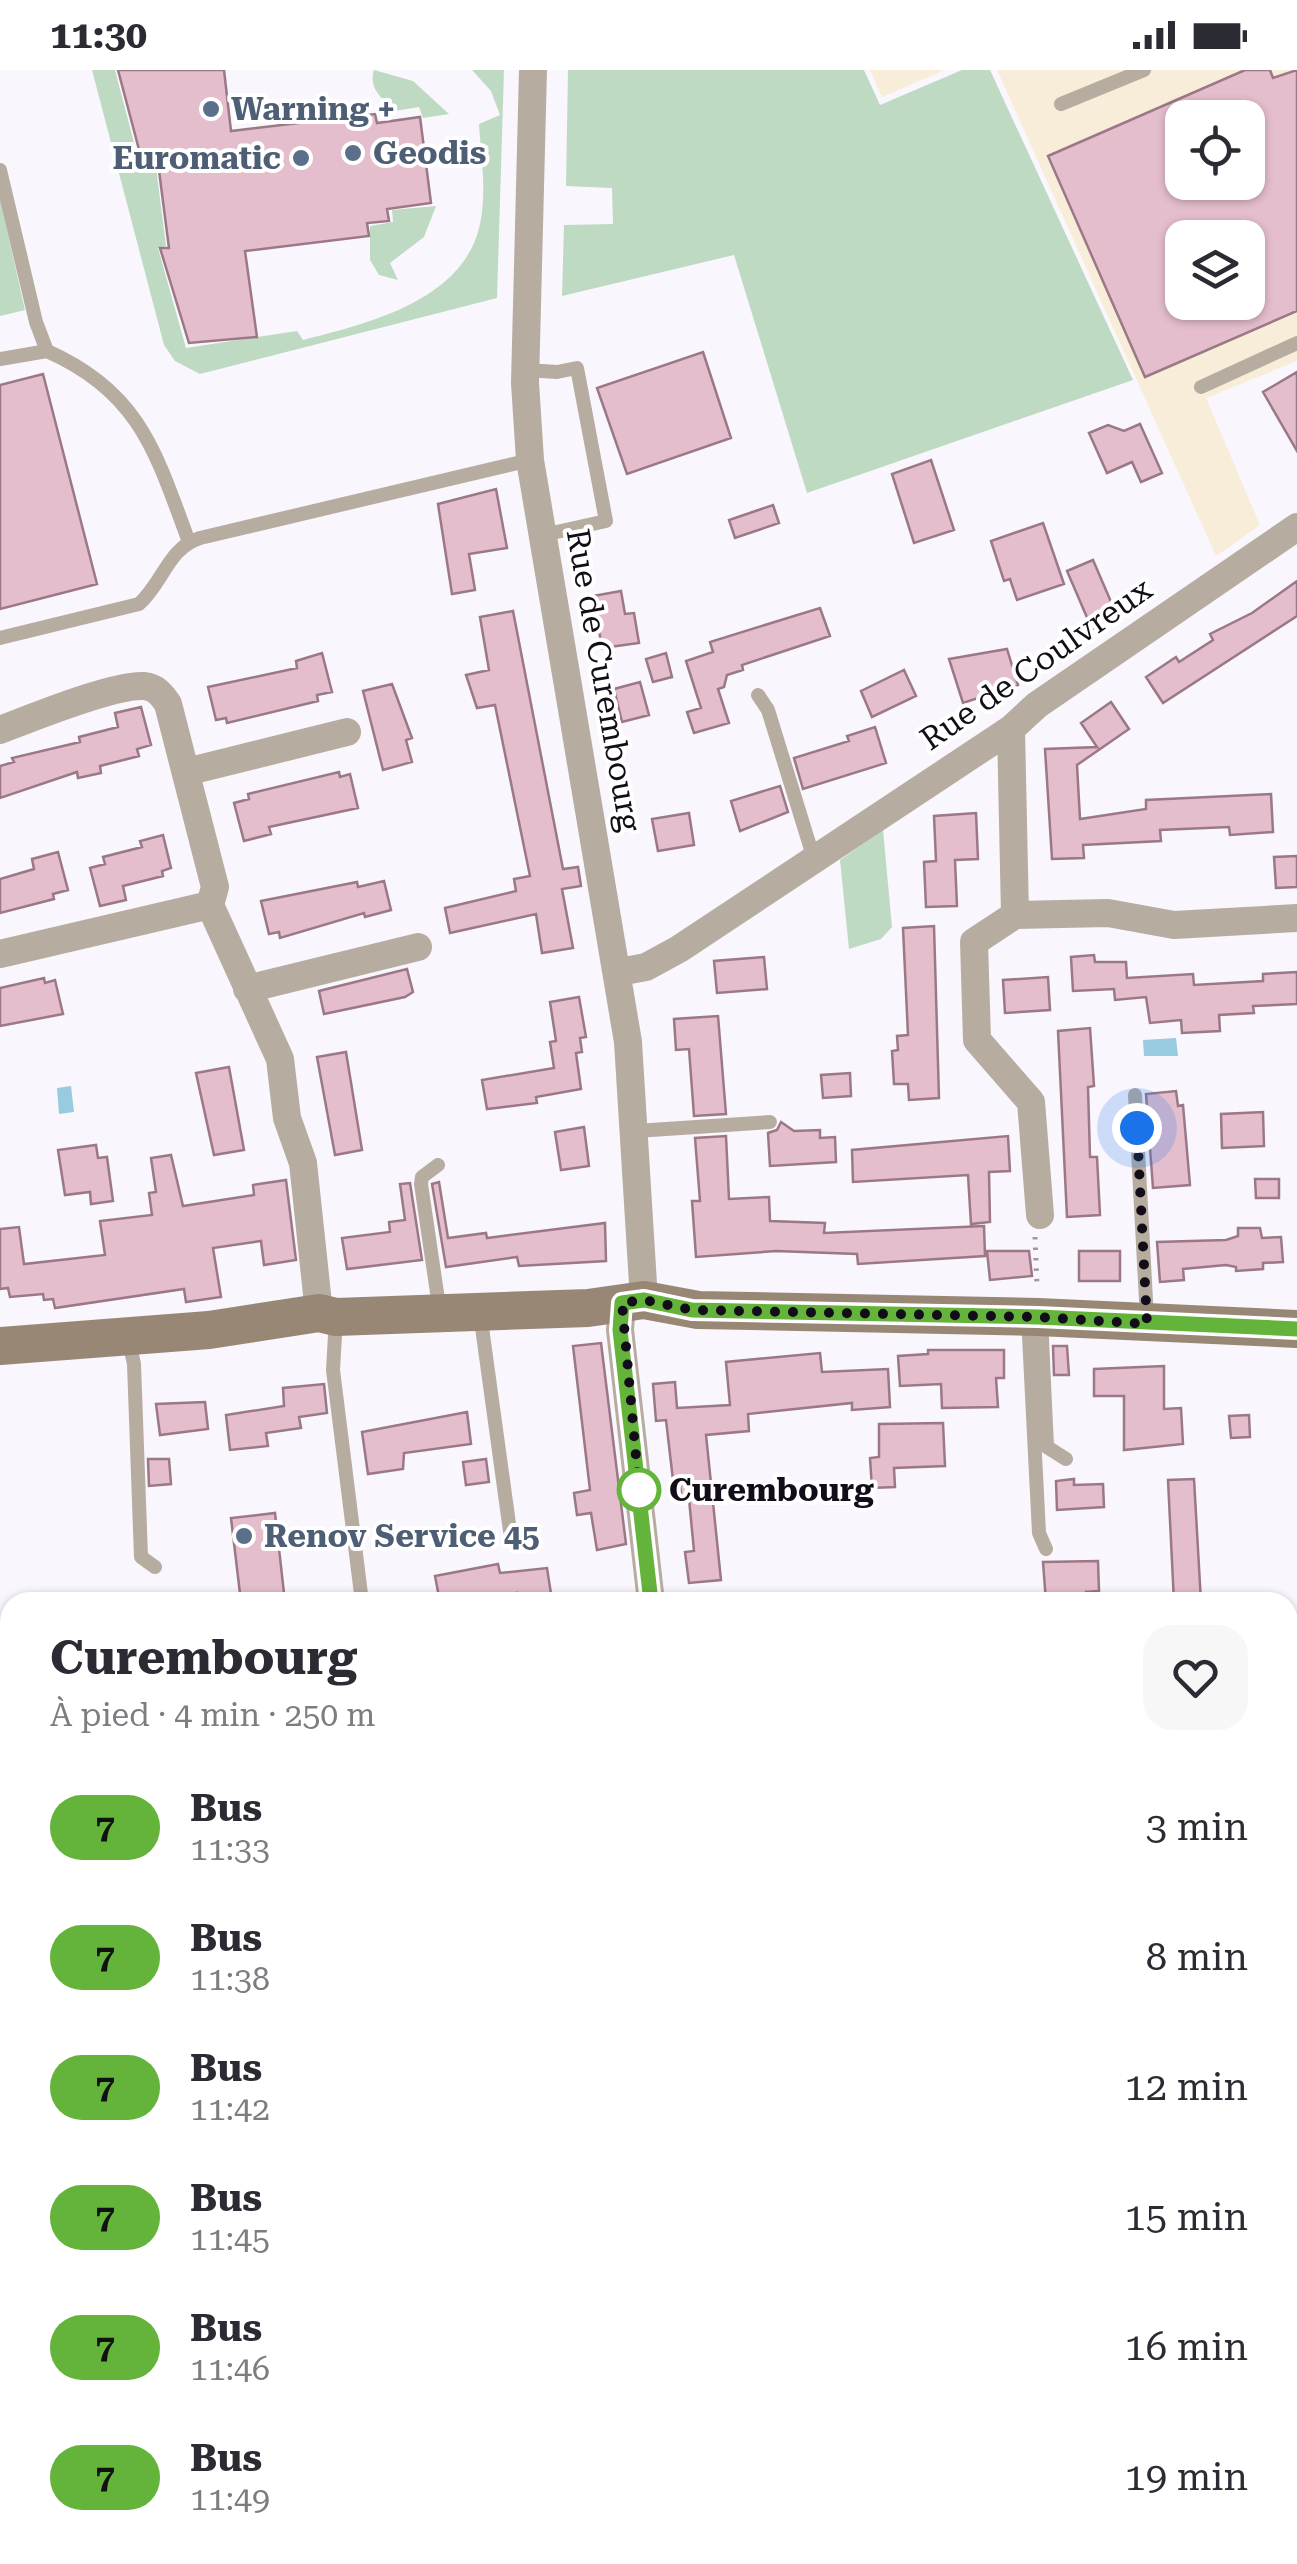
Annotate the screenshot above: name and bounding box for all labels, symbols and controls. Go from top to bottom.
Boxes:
text: 11:30 [50,13,147,57]
place label: Warning + [231,90,395,128]
marker: Warning + [200,98,222,120]
map controls [1165,100,1265,320]
button: locate [1165,100,1265,200]
place label: Geodis [373,134,486,172]
place label: Euromatic [113,139,281,177]
marker: Geodis [342,142,364,164]
marker: Euromatic [290,147,312,169]
button: layers [1165,220,1265,320]
street label: Rue de Curembourg [559,526,649,835]
street label: Rue de Coulvreux [913,570,1159,758]
your location [1112,1103,1162,1153]
marker: Curembourg [618,1469,660,1511]
place label: Curembourg [669,1471,874,1509]
place label: Renov Service 45 [264,1517,540,1555]
marker: Renov Service 45 [233,1525,255,1547]
button: heart [1143,1625,1248,1730]
text: Curembourg [50,1630,357,1686]
text: À pied · 4 min · 250 m [50,1696,376,1734]
text: Bus [190,1786,262,1830]
text: 3 min [1146,1805,1248,1849]
text: 7 [95,1807,115,1848]
text: 11:33 [190,1830,270,1868]
text: Bus [190,1916,262,1960]
text: 8 min [1146,1935,1248,1979]
text: 7 [95,1937,115,1978]
text: 11:38 [190,1960,270,1998]
text: Bus [190,2046,262,2090]
text: 12 min [1125,2065,1248,2109]
text: 7 [95,2067,115,2108]
text: 11:42 [190,2090,270,2128]
text: Bus [190,2176,262,2220]
text: 15 min [1125,2195,1248,2239]
text: 7 [95,2197,115,2238]
text: 11:45 [190,2220,270,2258]
text: Bus [190,2306,262,2350]
text: 16 min [1125,2325,1248,2369]
text: 7 [95,2327,115,2368]
text: 11:46 [190,2350,270,2388]
text: Bus [190,2436,262,2480]
text: 19 min [1125,2455,1248,2499]
text: 7 [95,2457,115,2498]
text: 11:49 [190,2480,270,2518]

